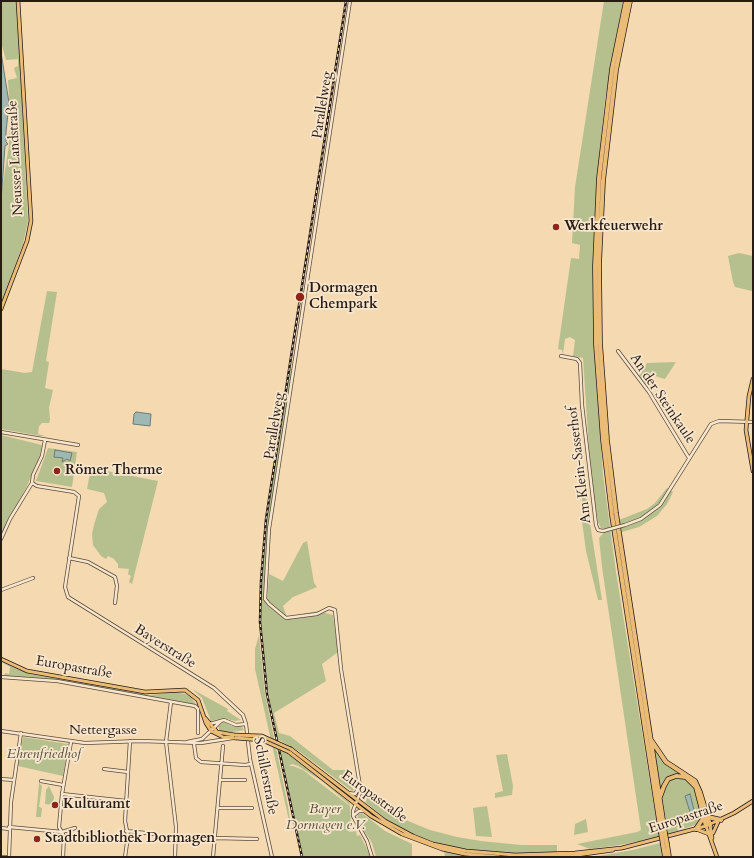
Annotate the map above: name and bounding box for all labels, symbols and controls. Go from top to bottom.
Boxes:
street label: Parallelweg [309,70,337,140]
street label: Neusser Landstraße [5,100,27,216]
place label: Werkfeuerwehr [564,219,663,235]
marker: Werkfeuerwehr [551,222,561,232]
place label: Dormagen Chempark [309,281,378,314]
marker: Dormagen Chempark [294,291,306,303]
street label: An der Steinkaule [626,351,698,447]
street label: Parallelweg [261,391,289,461]
street label: Am Klein-Sasserhof [565,406,595,524]
place label: Römer Therme [65,463,163,479]
marker: Römer Therme [52,466,62,476]
street label: Bayerstraße [131,621,199,673]
street label: Europastraße [34,653,114,683]
street label: Nettergasse [69,723,137,739]
street label: Schillerstraße [249,736,281,816]
park label: Ehrenfriedhof [7,747,81,763]
street label: Europastraße [338,767,410,827]
place label: Kulturamt [63,797,130,813]
street label: Europastraße [647,798,725,838]
marker: Kulturamt [50,800,60,810]
park label: Bayer Dormagen e.V. [286,802,364,834]
place label: Stadtbibliothek Dormagen [45,831,215,847]
marker: Stadtbibliothek Dormagen [32,834,42,844]

